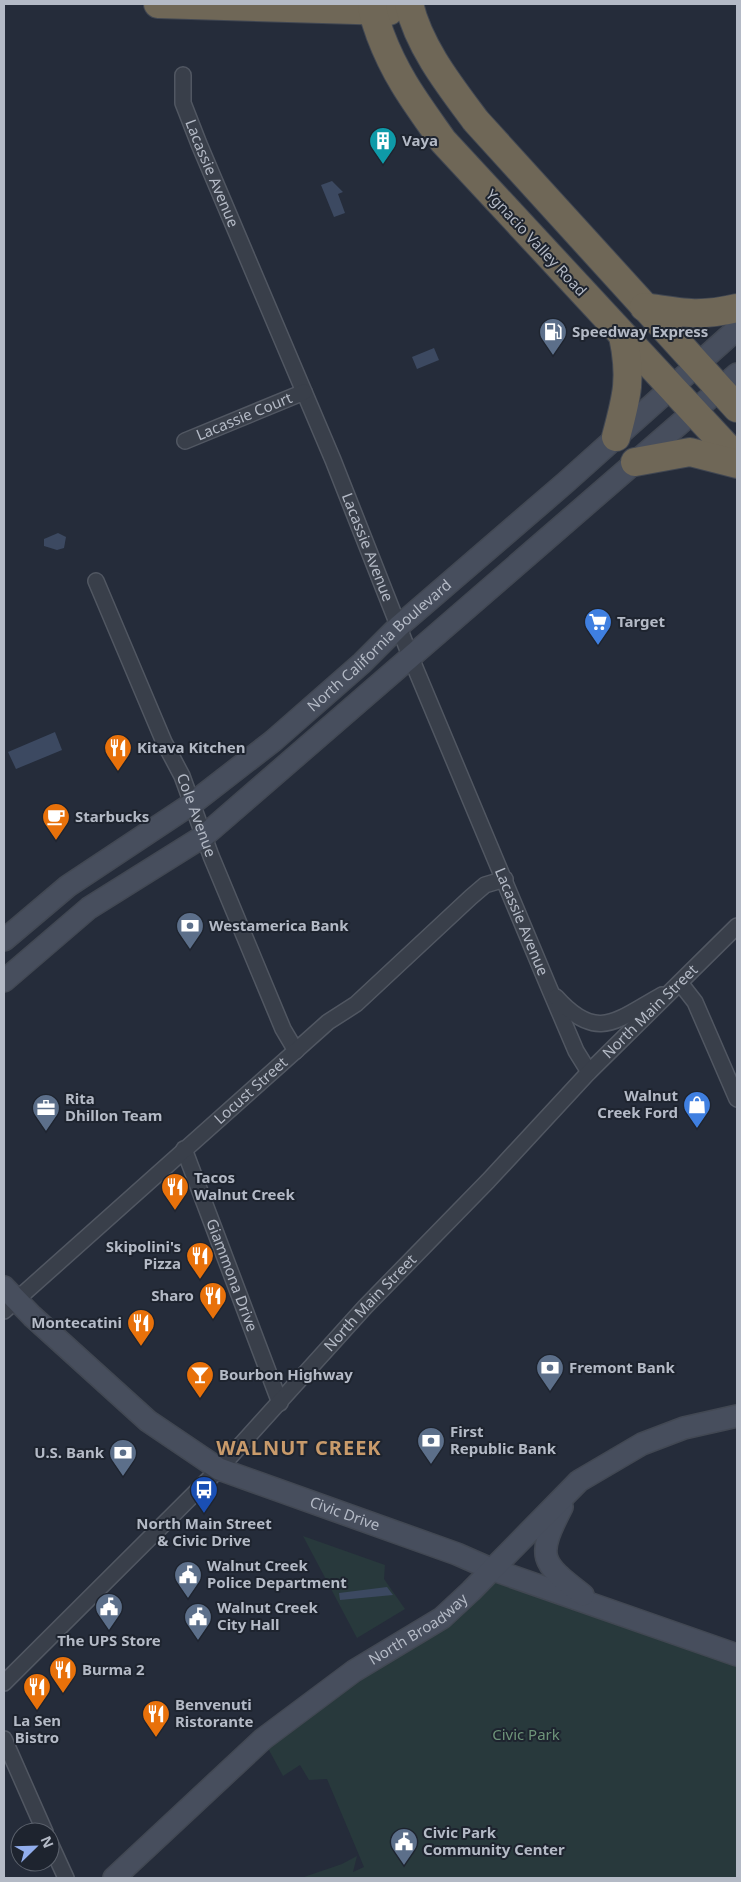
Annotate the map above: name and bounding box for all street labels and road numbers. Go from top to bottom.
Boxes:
street label: Lacassie Avenue [181,116,244,230]
street label: Ygnacio Valley Road [482,185,592,300]
street label: Lacassie Court [193,387,295,444]
street label: Lacassie Avenue [338,490,399,604]
street label: North California Boulevard [303,574,455,716]
street label: Cole Avenue [173,770,221,859]
street label: Lacassie Avenue [491,864,554,978]
street label: North Main Street [597,959,702,1062]
street label: Locust Street [209,1051,292,1128]
street label: Giammona Drive [202,1216,263,1334]
street label: North Main Street [319,1249,421,1355]
street label: Civic Drive [307,1491,383,1535]
street label: North Broadway [364,1588,472,1669]

